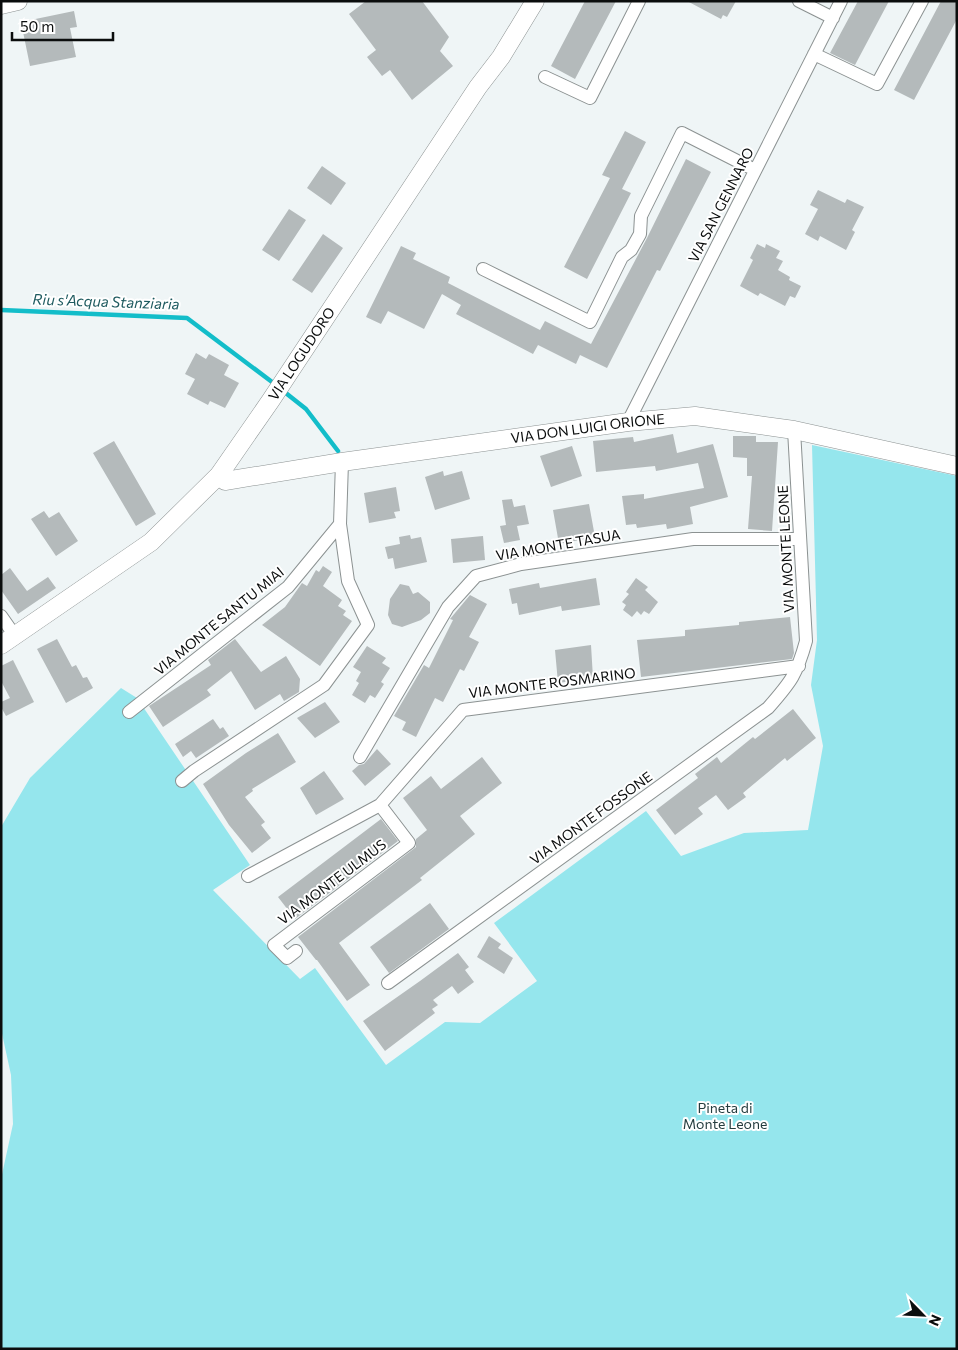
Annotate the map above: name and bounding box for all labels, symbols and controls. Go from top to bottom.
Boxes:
scale bar [12,10,114,42]
text: 50 m [20,17,54,35]
street label: VIA SAN GENNARO [684,144,757,265]
water label: Riu s'Acqua Stanziaria [32,289,180,313]
street label: VIA LOGUDORO [264,304,338,403]
street label: VIA DON LUIGI ORIONE [510,410,665,446]
street label: VIA MONTE LEONE [774,485,797,613]
street label: VIA MONTE TASUA [494,525,622,564]
street label: VIA MONTE SANTU MIAI [150,563,287,678]
street label: VIA MONTE ROSMARINO [467,664,636,701]
street label: VIA MONTE FOSSONE [526,767,655,868]
street label: VIA MONTE ULMUS [274,835,389,928]
park label: Pineta di Monte Leone [683,1099,767,1132]
north arrow [898,1290,948,1340]
text: N [925,1312,945,1329]

